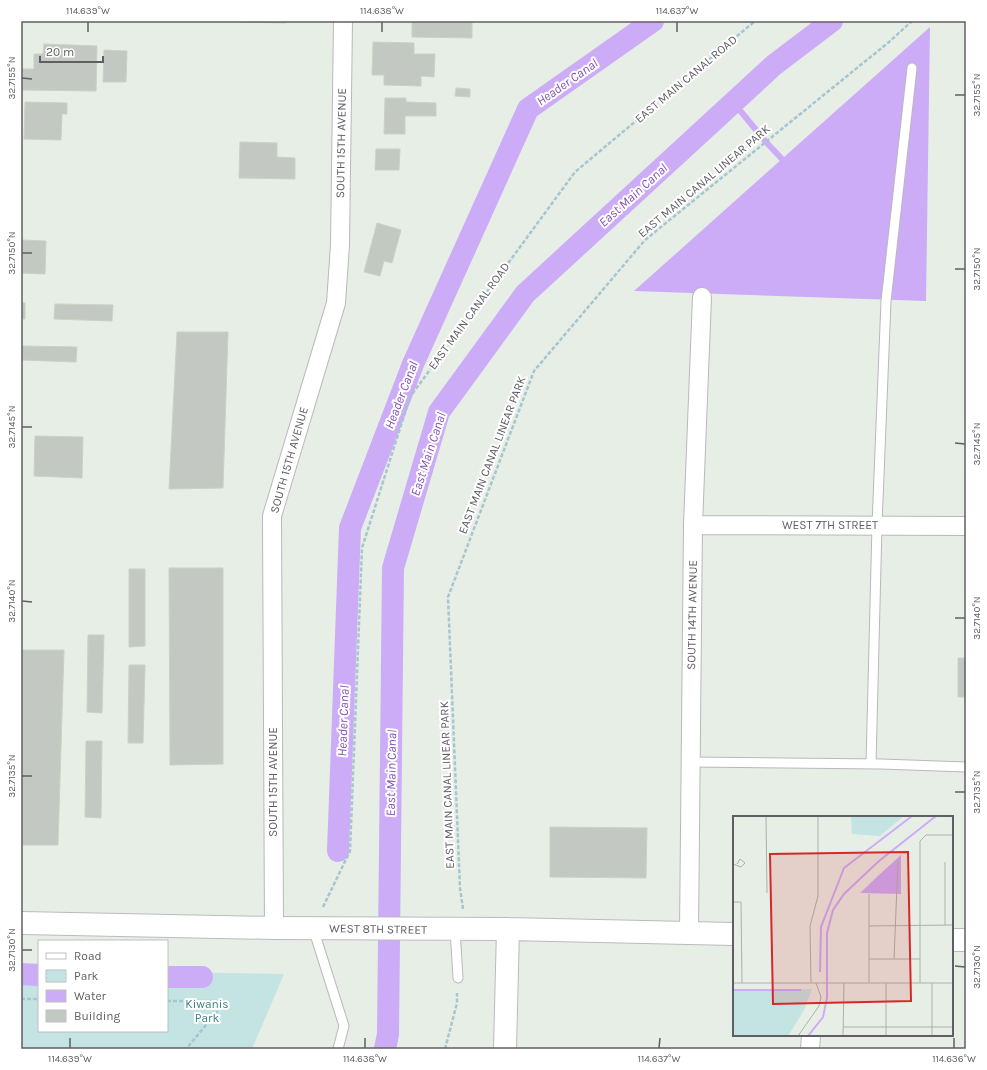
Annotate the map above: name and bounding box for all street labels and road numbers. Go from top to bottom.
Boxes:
street label: EAST MAIN CANAL ROAD [632,32,740,126]
street label: SOUTH 15TH AVENUE [333,88,349,198]
street label: EAST MAIN CANAL LINEAR PARK [635,121,773,240]
street label: EAST MAIN CANAL ROAD [425,260,513,372]
street label: EAST MAIN CANAL LINEAR PARK [455,374,529,536]
street label: SOUTH 15TH AVENUE [267,405,311,515]
street label: WEST 7TH STREET [782,518,878,532]
street label: SOUTH 14TH AVENUE [684,560,700,670]
street label: EAST MAIN CANAL LINEAR PARK [437,700,457,869]
street label: SOUTH 15TH AVENUE [266,727,280,837]
street label: WEST 8TH STREET [329,921,427,937]

